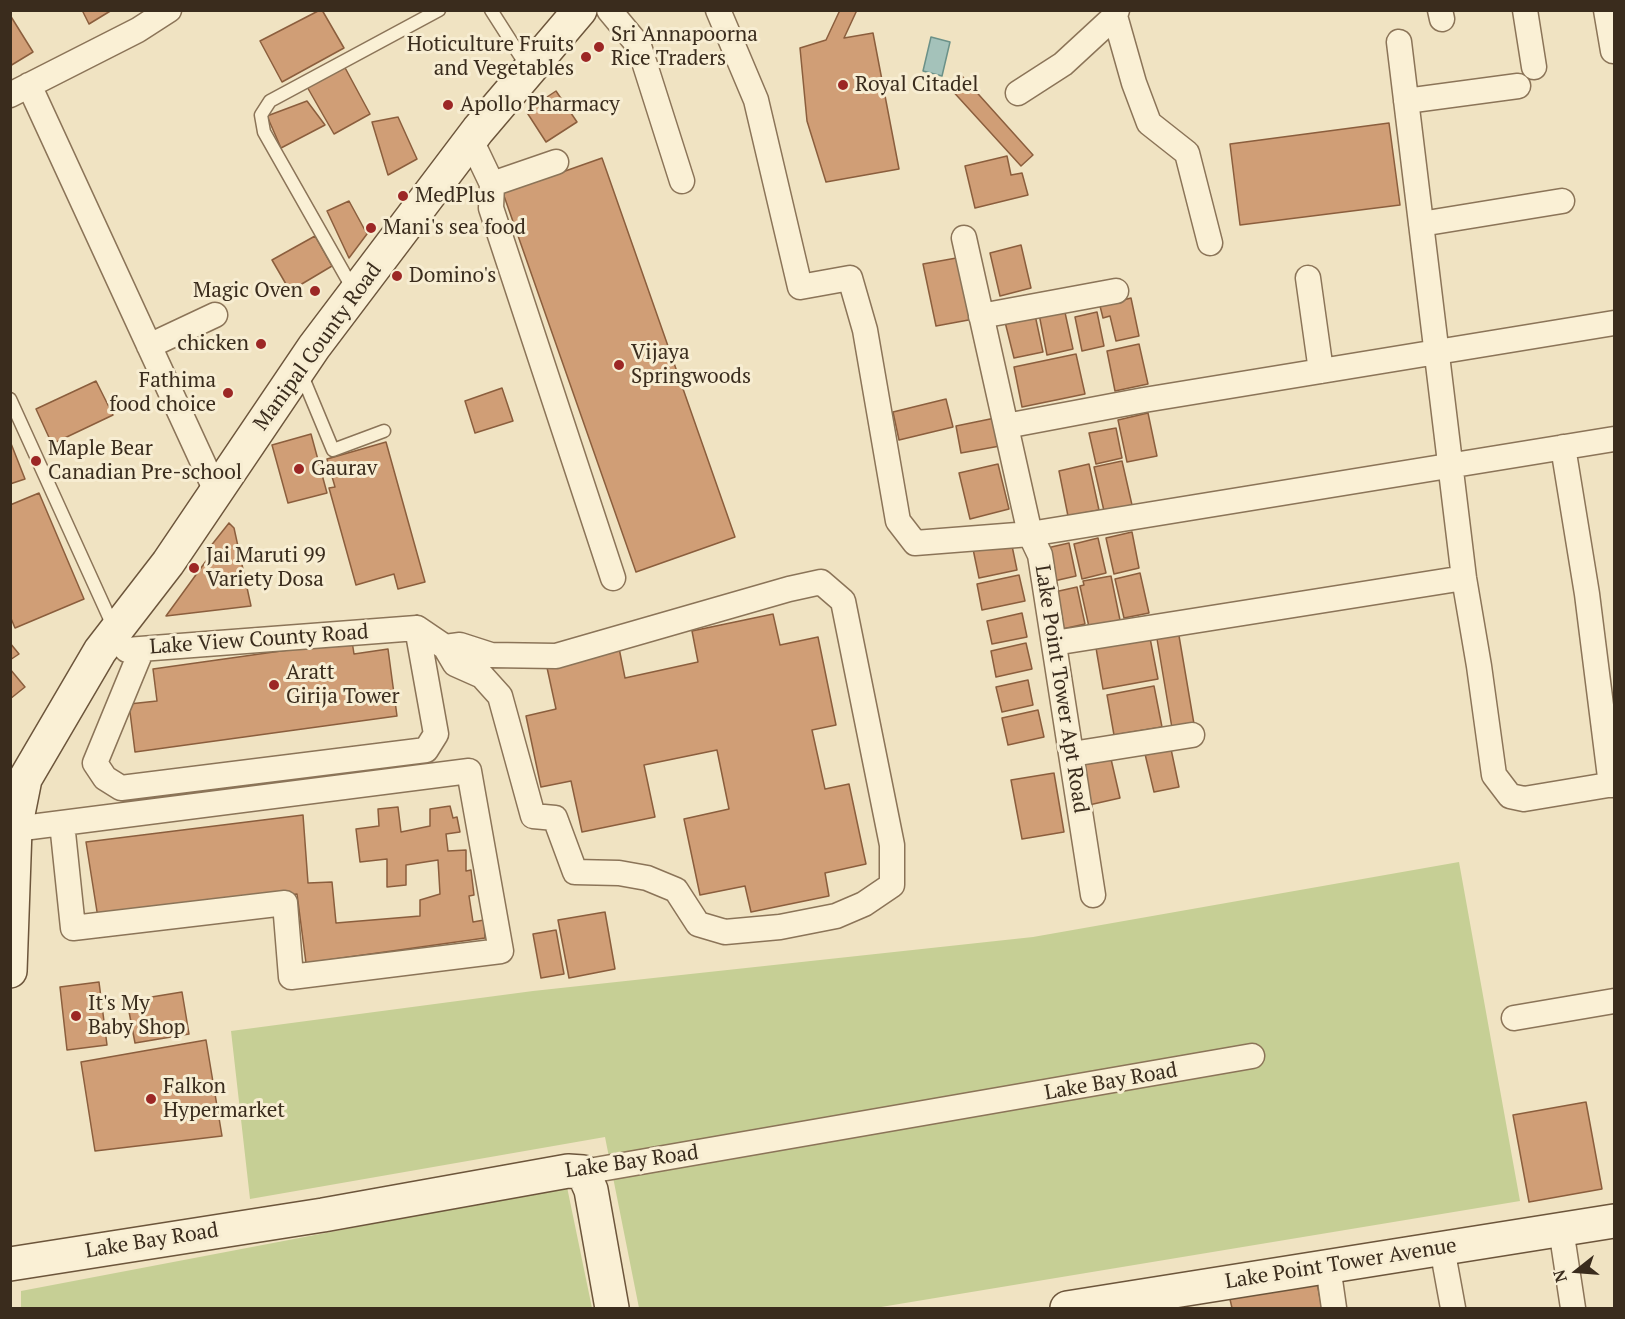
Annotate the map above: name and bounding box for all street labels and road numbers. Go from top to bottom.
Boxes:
street label: Manipal County Road [249,258,387,436]
street label: Lake Point Tower Apt Road [1029,563,1093,815]
street label: Lake View County Road [149,620,369,660]
street label: Lake Bay Road [1043,1058,1179,1106]
street label: Lake Bay Road [564,1140,700,1184]
street label: Lake Bay Road [84,1218,220,1264]
street label: Lake Point Tower Avenue [1223,1233,1459,1295]

